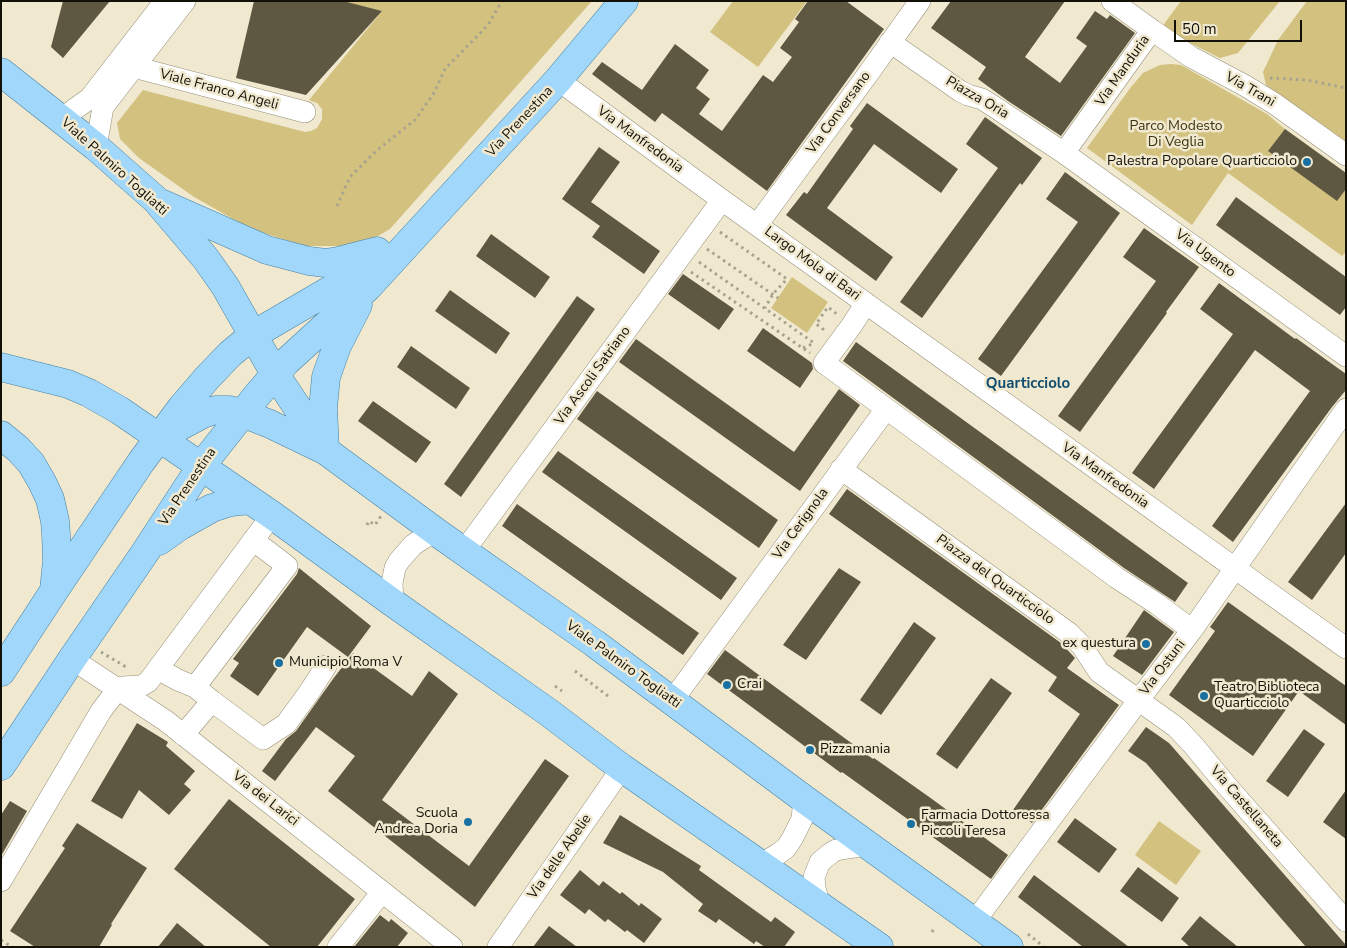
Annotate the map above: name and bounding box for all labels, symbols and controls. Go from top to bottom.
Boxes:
scale bar [1177,10,1304,42]
text: 50 m [1182,19,1217,39]
street label: Via Manduria [1092,32,1154,110]
street label: Viale Franco Angeli [158,66,280,114]
street label: Via Conversano [803,68,875,158]
street label: Via Trani [1222,69,1278,111]
street label: Piazza Oria [943,73,1011,123]
street label: Via Prenestina [483,83,557,161]
street label: Via Manfredonia [593,103,687,177]
street label: Viale Palmiro Togliatti [57,115,171,219]
park label: Parco Modesto Di Veglia [1129,119,1223,152]
place label: Palestra Popolare Quarticciolo [1107,154,1297,170]
marker: Palestra Popolare Quarticciolo [1301,156,1313,168]
street label: Largo Mola di Bari [761,224,863,304]
street label: Via Ugento [1172,227,1238,281]
street label: Via Ascoli Satriano [551,323,635,429]
district label: Quarticciolo [986,375,1070,393]
street label: Via Manfredonia [1058,440,1152,512]
street label: Via Prenestina [156,445,220,529]
street label: Via Cerignola [770,485,832,563]
street label: Piazza del Quarticciolo [933,531,1057,629]
street label: Viale Palmiro Togliatti [562,618,684,712]
place label: ex questura [1062,636,1136,652]
street label: Via Ostuni [1137,637,1189,699]
marker: ex questura [1140,638,1152,650]
place label: Municipio Roma V [289,655,402,671]
marker: Municipio Roma V [273,657,285,669]
place label: Crai [737,677,762,693]
marker: Crai [721,679,733,691]
place label: Teatro Biblioteca Quarticciolo [1214,680,1320,712]
marker: Teatro Biblioteca Quarticciolo [1198,690,1210,702]
place label: Pizzamania [820,742,890,758]
marker: Pizzamania [804,744,816,756]
street label: Via Castellaneta [1206,763,1286,851]
street label: Via dei Larici [229,768,301,830]
place label: Scuola Andrea Doria [374,806,458,839]
place label: Farmacia Dottoressa Piccoli Teresa [921,808,1050,840]
street label: Via delle Abelie [525,811,595,903]
marker: Scuola Andrea Doria [462,816,474,828]
marker: Farmacia Dottoressa Piccoli Teresa [905,818,917,830]

